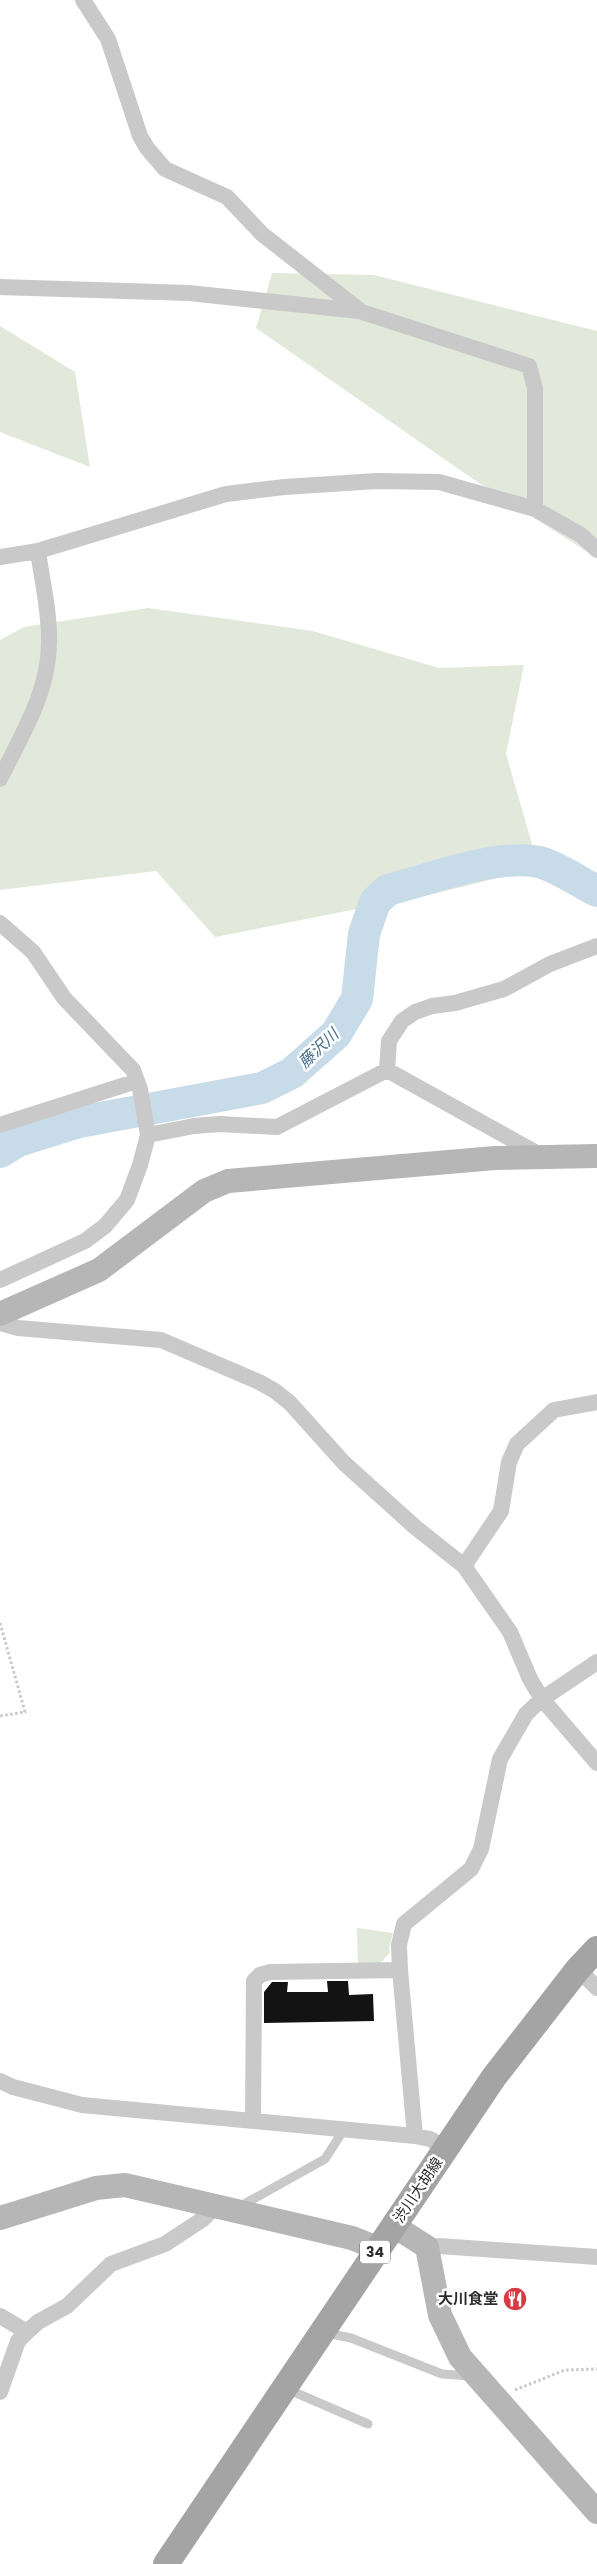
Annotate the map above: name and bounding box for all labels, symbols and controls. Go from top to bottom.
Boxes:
water label: 藤沢川 [293,1022,345,1073]
street label: 渋川大胡線 [388,2153,447,2227]
road number: 34 [360,2240,390,2264]
restaurant icon: 大川食堂 [502,2286,528,2312]
place label: 大川食堂 [438,2288,498,2309]

